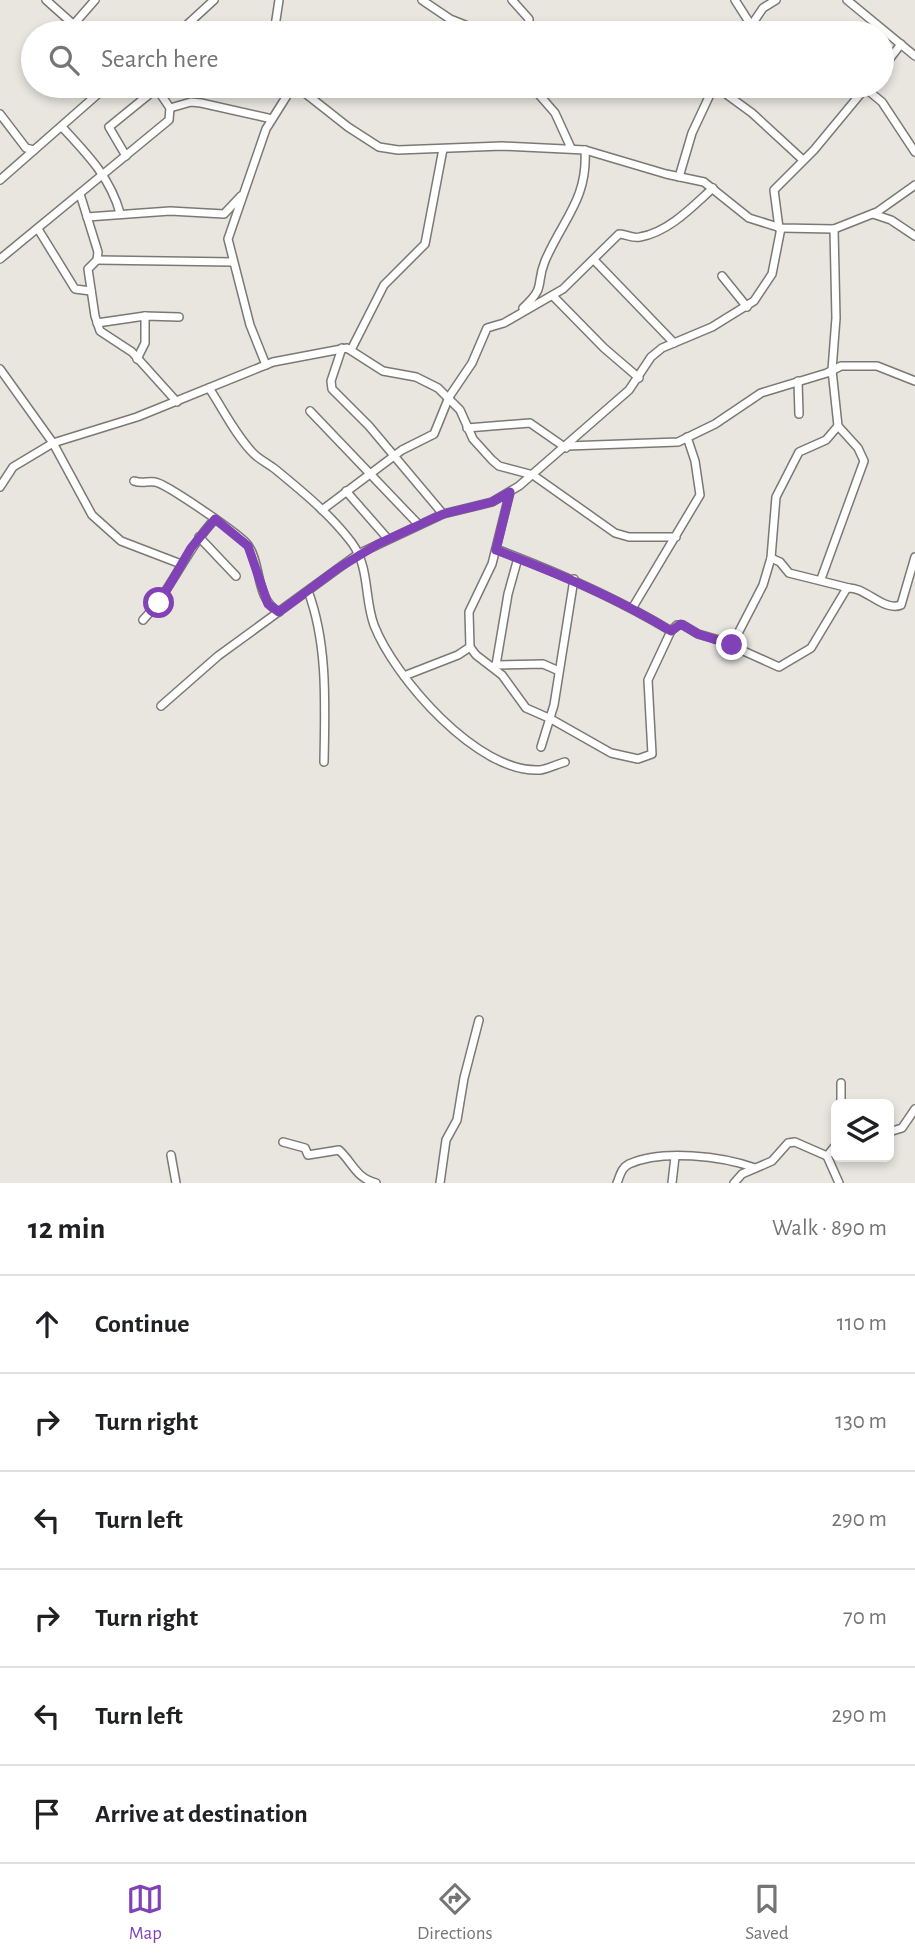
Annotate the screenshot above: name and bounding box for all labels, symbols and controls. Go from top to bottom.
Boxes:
search box [21,21,894,98]
icon: search [45,41,83,79]
text: Search here [101,46,219,72]
route start [143,587,174,618]
route end [716,629,747,660]
map controls [831,1099,894,1162]
button: layers [831,1099,894,1162]
text: 12 min [28,1214,105,1244]
text: Walk · 890 m [772,1217,887,1240]
icon: ahead [28,1305,66,1343]
text: Continue [95,1311,190,1337]
text: 110 m [837,1312,887,1335]
icon: right [28,1403,66,1441]
text: Turn right [95,1409,198,1435]
text: 130 m [835,1410,887,1433]
icon: left [28,1501,66,1539]
text: Turn left [95,1507,183,1533]
text: 290 m [831,1508,887,1531]
icon: right [28,1599,66,1637]
text: Turn right [95,1605,198,1631]
text: 70 m [843,1606,887,1629]
icon: left [28,1697,66,1735]
text: Turn left [95,1703,183,1729]
text: 290 m [831,1704,887,1727]
icon: arrive [28,1795,66,1833]
text: Arrive at destination [95,1801,308,1827]
tab: Map [126,1880,164,1945]
tab: Directions [417,1880,493,1945]
tab: Saved [745,1880,789,1945]

